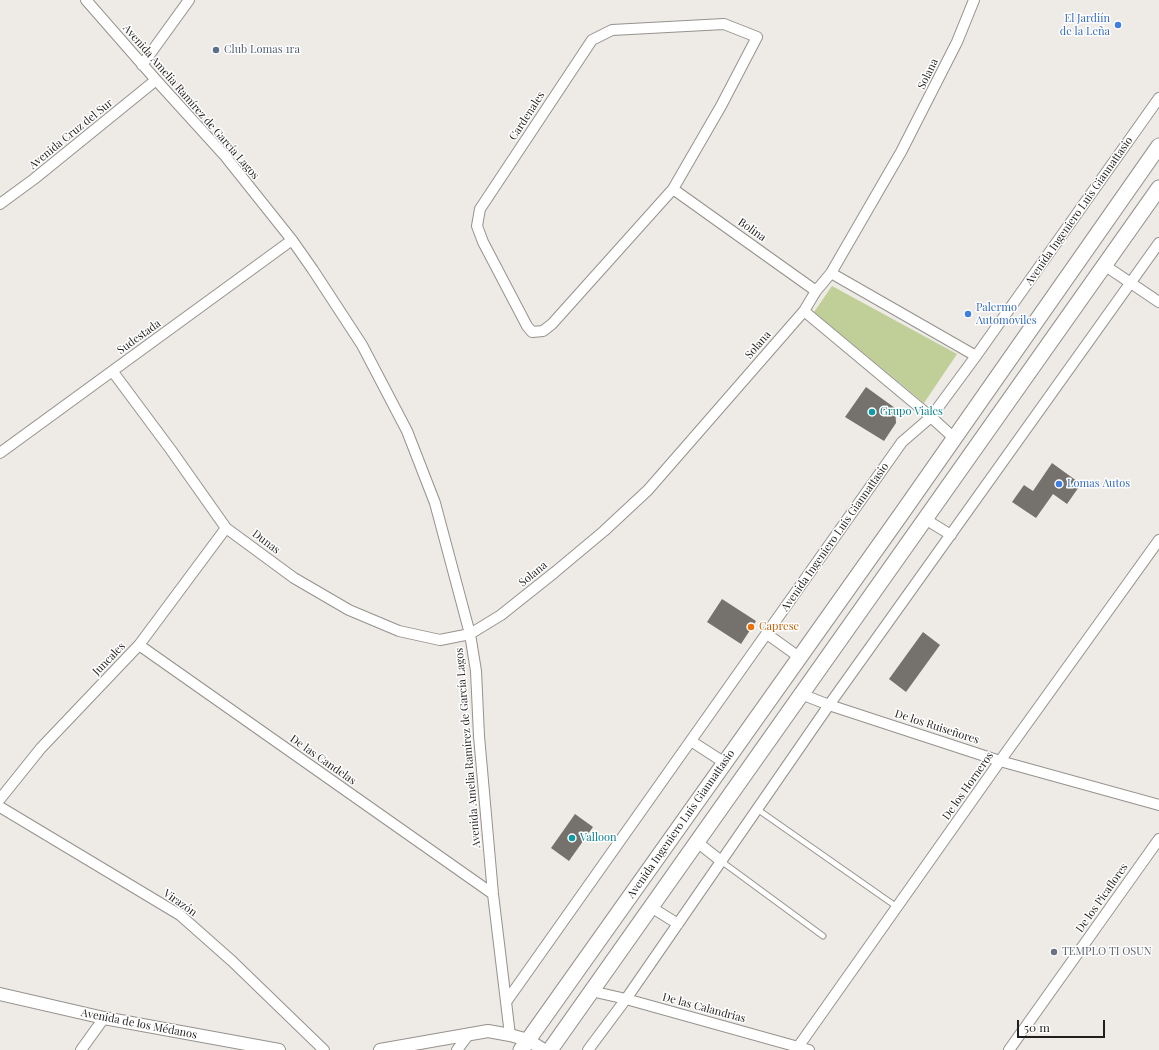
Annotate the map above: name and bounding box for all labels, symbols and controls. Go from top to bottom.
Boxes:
place label: El Jardiín de la Leña [1060,12,1110,38]
marker: El Jardiín de la Leña [1113,20,1123,30]
street label: Avenida Amelia Ramírez de García Lagos [120,22,262,182]
place label: Club Lomas 1ra [224,43,300,57]
marker: Club Lomas 1ra [211,45,221,55]
street label: Solana [915,56,941,92]
street label: Cardenales [506,89,548,143]
street label: Avenida Cruz del Sur [26,96,116,172]
street label: Avenida Ingeniero Luis Giannattasio [1022,134,1136,288]
street label: Bolina [735,216,769,244]
place label: Palermo Automoviles [976,301,1037,327]
marker: Palermo Automoviles [963,309,973,319]
street label: Sudestada [115,317,163,357]
street label: Solana [742,328,774,362]
place label: Grupo Viales [880,405,943,419]
marker: Grupo Viales [867,407,877,417]
street label: Avenida Ingeniero Luis Giannattasio [778,460,892,614]
place label: Lomas Autos [1067,477,1130,491]
marker: Lomas Autos [1054,479,1064,489]
street label: Dunas [250,527,282,557]
street label: Solana [516,559,550,589]
place label: Caprese [759,620,799,634]
marker: Caprese [746,622,756,632]
street label: Juncales [90,640,128,678]
street label: Avenida Amelia Ramírez de García Lagos [453,647,483,849]
street label: De los Ruiseñores [893,707,981,747]
street label: De las Candelas [287,732,359,788]
street label: Avenida Ingeniero Luis Giannattasio [624,747,738,901]
street label: De los Horneros [940,750,996,822]
place label: Valloon [580,831,617,845]
marker: Valloon [567,833,577,843]
street label: De los Picaflores [1073,861,1131,935]
street label: Virazón [161,887,199,919]
place label: TEMPLO TI OSUN [1062,945,1152,959]
marker: TEMPLO TI OSUN [1049,947,1059,957]
street label: De las Calandrias [661,991,747,1025]
street label: Avenida de los Médanos [80,1006,198,1042]
scale bar [1019,1012,1107,1038]
text: 50 m [1024,1019,1050,1035]

